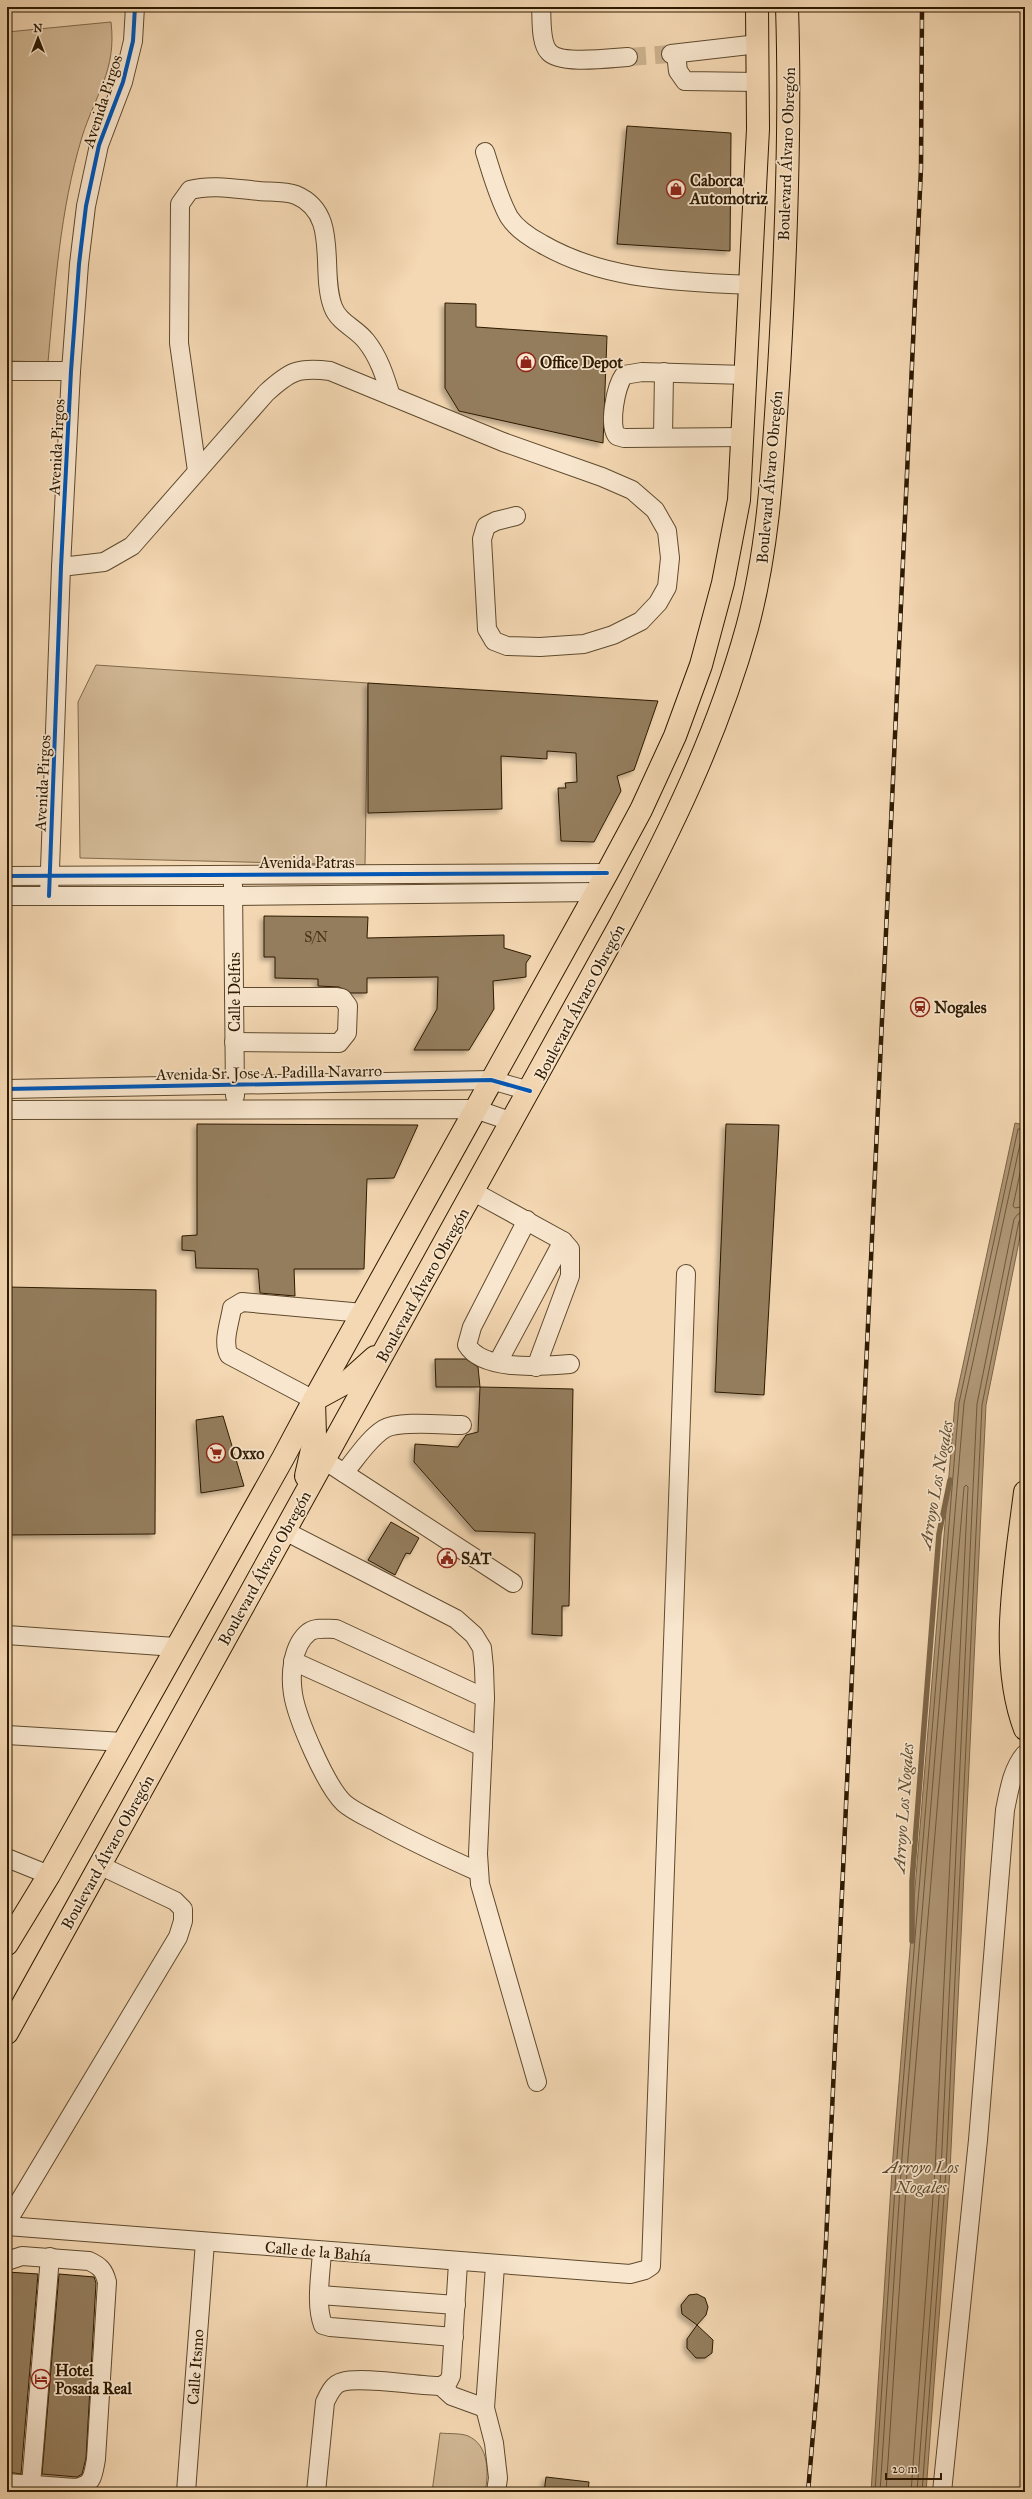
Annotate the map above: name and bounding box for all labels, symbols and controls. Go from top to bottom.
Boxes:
north arrow [18,18,58,58]
text: N [33,22,43,35]
street label: Avenida Pirgos [78,52,127,151]
street label: Boulevard Álvaro Obregón [773,67,800,241]
place label: Caborca Automotriz [689,171,769,208]
shop icon: Caborca Automotriz [665,178,687,200]
shop icon: Office Depot [515,351,537,373]
place label: Office Depot [540,353,623,373]
street label: Boulevard Álvaro Obregón [751,389,788,564]
street label: Avenida Pirgos [44,398,70,497]
street label: Avenida Pirgos [30,734,56,833]
street label: Avenida Patras [258,853,355,872]
street label: Boulevard Álvaro Obregón [529,920,630,1084]
house number: S/N [304,929,328,946]
street label: Calle Delfus [225,952,244,1032]
station icon: Nogales [909,996,931,1018]
place label: Nogales [934,998,987,1018]
street label: Avenida Sr. Jose A. Padilla Navarro [155,1061,382,1085]
street label: Boulevard Álvaro Obregón [371,1204,474,1366]
water label: Arroyo Los Nogales [915,1418,958,1553]
supermarket icon: Oxxo [205,1442,227,1464]
place label: Oxxo [230,1444,264,1463]
street label: Boulevard Álvaro Obregón [213,1487,316,1649]
public building icon: SAT [436,1547,458,1569]
place label: SAT [461,1549,492,1568]
water label: Arroyo Los Nogales [888,1741,919,1876]
street label: Boulevard Álvaro Obregón [56,1771,159,1933]
water label: Arroyo Los Nogales [881,2157,960,2198]
street label: Calle de la Bahía [264,2237,372,2266]
street label: Calle Itsmo [183,2328,208,2406]
place label: Hotel Posada Real [55,2361,132,2398]
hotel icon: Hotel Posada Real [30,2368,52,2390]
scale bar [886,2455,941,2481]
text: 20 m [892,2462,918,2476]

